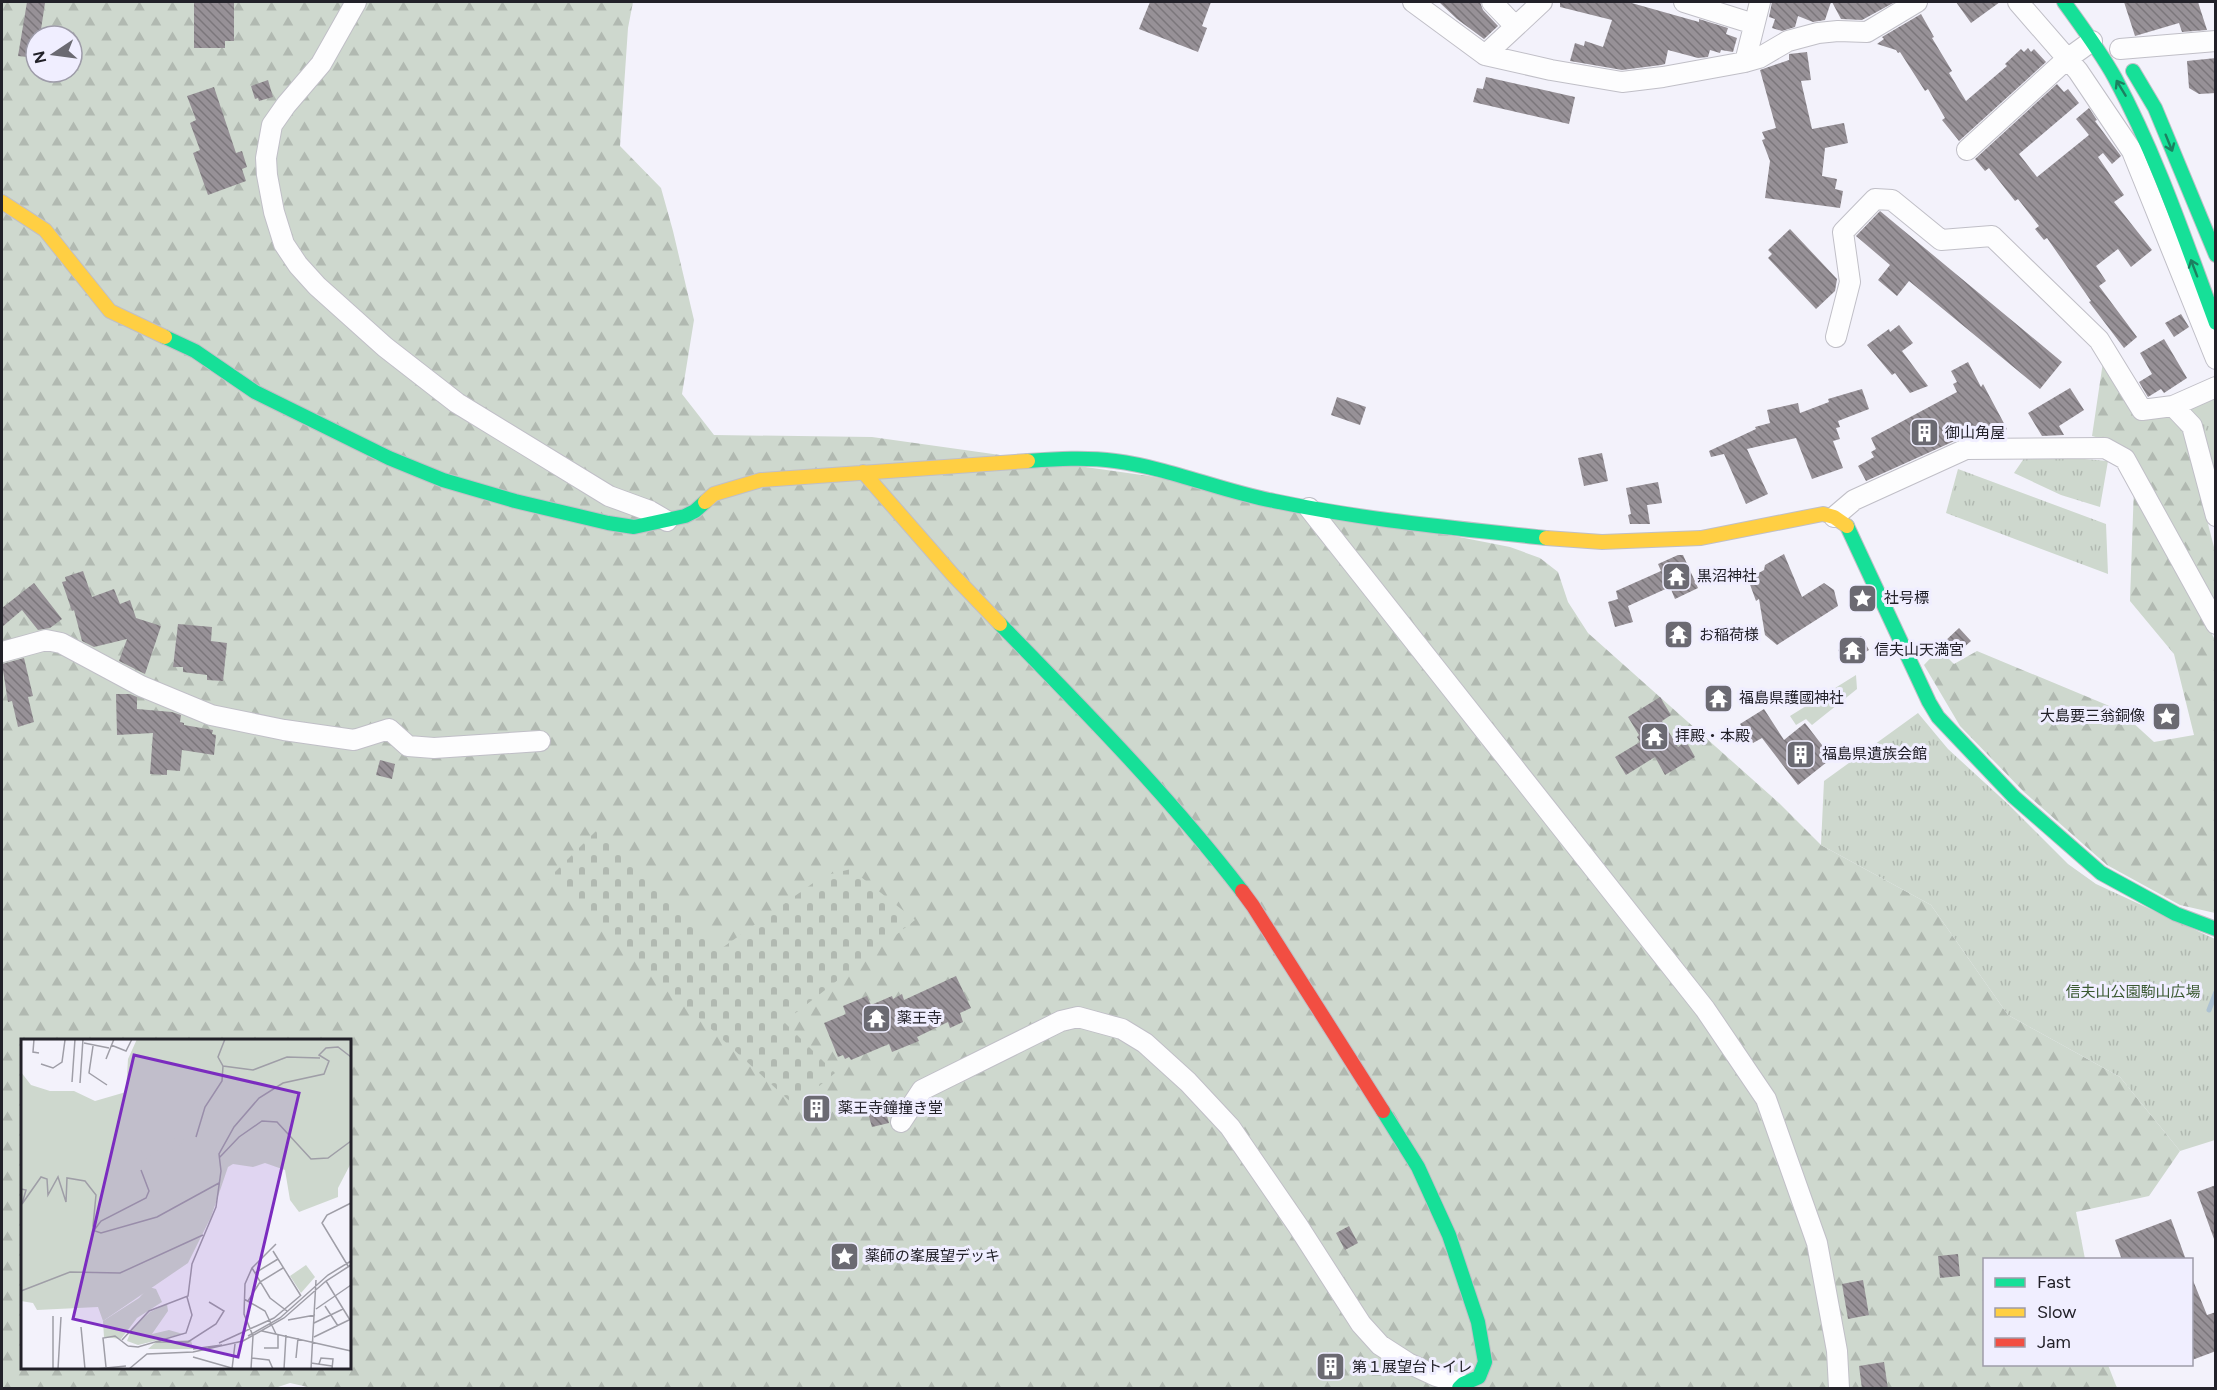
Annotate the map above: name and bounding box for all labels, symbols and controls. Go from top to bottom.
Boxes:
north arrow [24,24,84,84]
text: N [29,49,51,65]
one-way arrow [2115,80,2127,97]
one-way arrow [2164,133,2175,152]
one-way arrow [2188,259,2199,278]
building icon: 御山角屋 [1908,417,1940,449]
place label: 御山角屋 [1945,424,2005,442]
temple icon: 黒沼神社 [1660,560,1692,592]
place label: 黒沼神社 [1697,567,1757,585]
place icon: 社号標 [1847,582,1879,614]
place label: 社号標 [1884,589,1929,607]
temple icon: お稲荷様 [1662,619,1694,651]
place label: お稲荷様 [1699,626,1759,644]
temple icon: 信夫山天満宮 [1837,634,1869,666]
place label: 信夫山天満宮 [1874,641,1964,659]
temple icon: 福島県護國神社 [1702,682,1734,714]
place label: 福島県護國神社 [1739,689,1844,707]
place icon: 大島要三翁銅像 [2150,700,2182,732]
place label: 大島要三翁銅像 [2040,707,2145,725]
temple icon: 拝殿・本殿 [1638,720,1670,752]
place label: 拝殿・本殿 [1675,727,1750,745]
building icon: 福島県遺族会館 [1785,738,1817,770]
place label: 福島県遺族会館 [1822,745,1927,763]
park label: 信夫山公園駒山広場 [2065,983,2201,1001]
temple icon: 薬王寺 [860,1002,892,1034]
place label: 薬王寺 [897,1009,942,1027]
inset map [21,1039,351,1369]
building icon: 薬王寺鐘撞き堂 [801,1092,833,1124]
place label: 薬王寺鐘撞き堂 [838,1099,943,1117]
place icon: 薬師の峯展望デッキ [828,1240,860,1272]
place label: 薬師の峯展望デッキ [865,1247,1000,1265]
legend [1983,1258,2193,1366]
text: Fast [2037,1271,2071,1293]
text: Slow [2037,1301,2076,1323]
text: Jam [2037,1331,2071,1353]
building icon: 第１展望台トイレ [1315,1351,1347,1383]
place label: 第１展望台トイレ [1352,1358,1472,1376]

